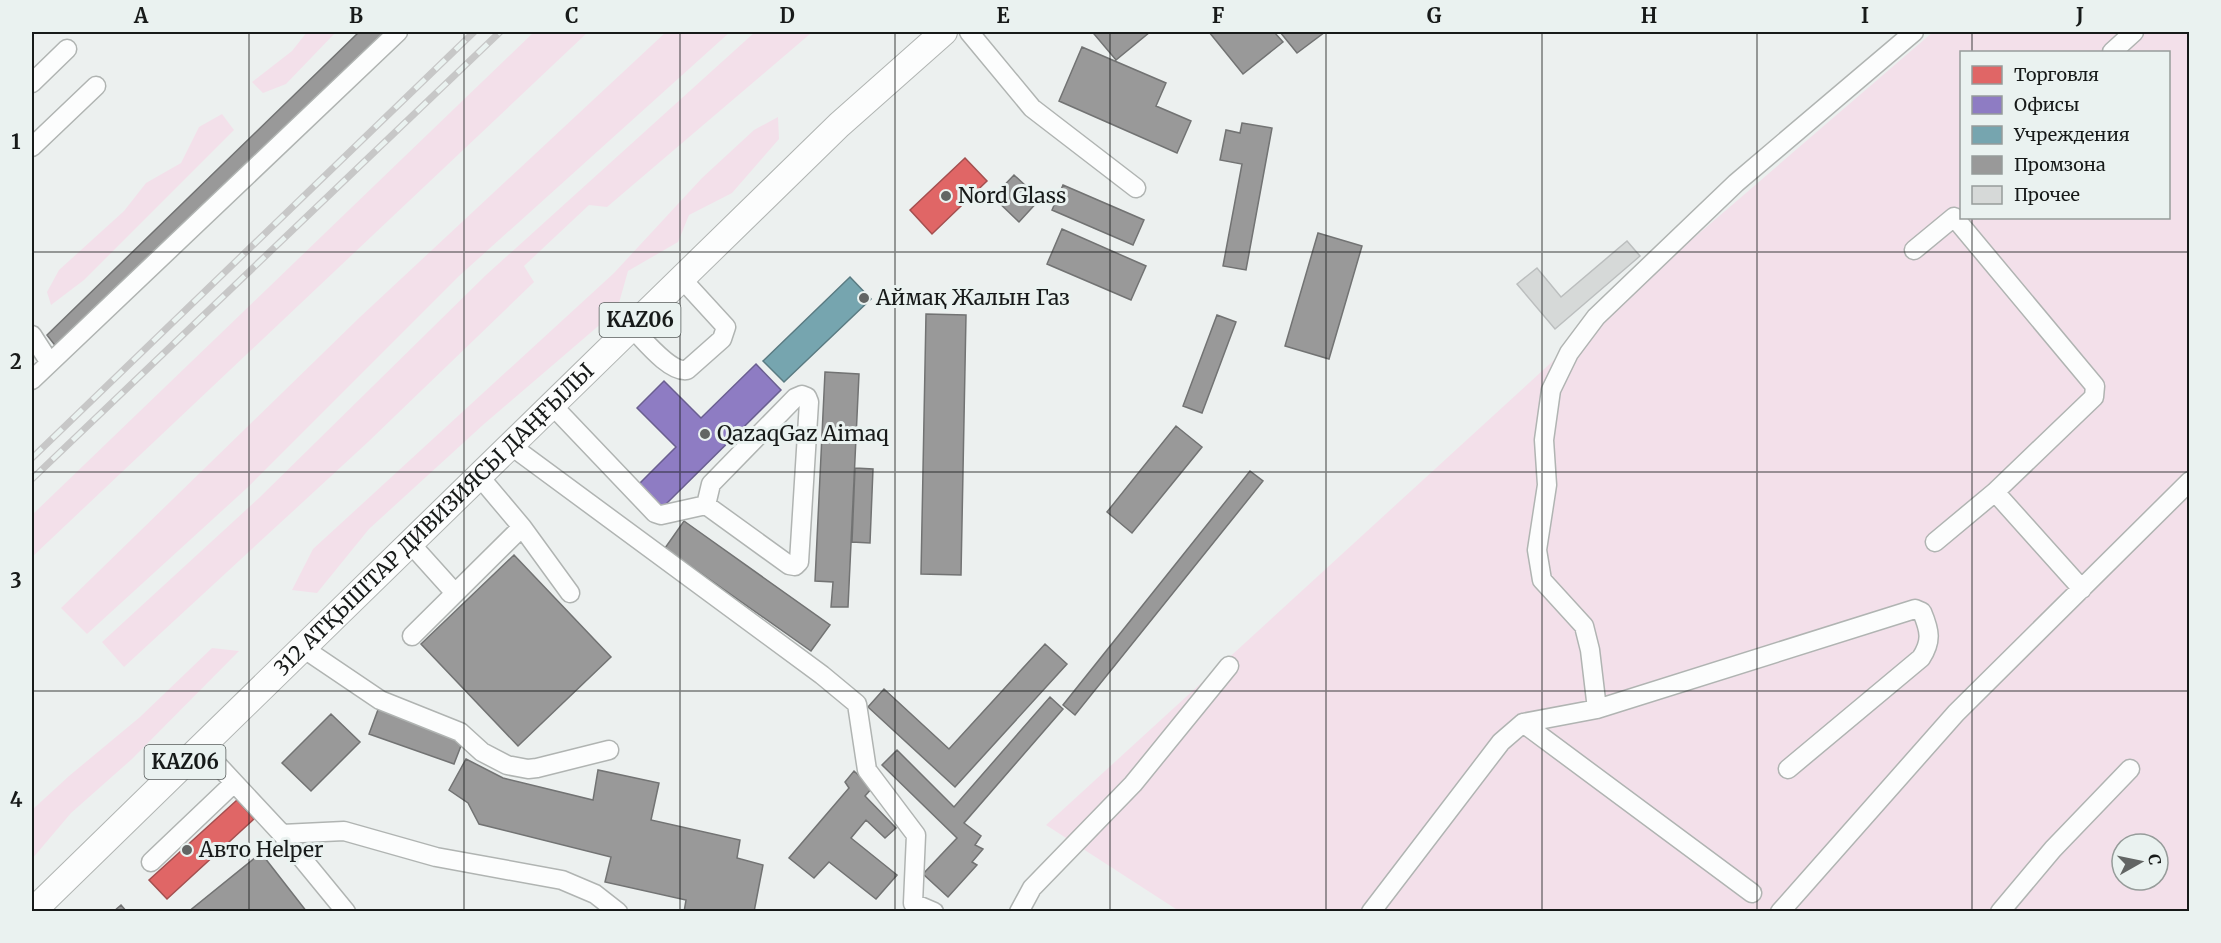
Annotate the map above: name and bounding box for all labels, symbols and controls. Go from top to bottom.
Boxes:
text: A [133,3,149,28]
text: B [349,3,363,28]
text: C [565,3,579,28]
text: D [779,3,795,28]
text: E [996,3,1010,28]
text: F [1212,3,1225,28]
text: G [1427,3,1442,28]
text: H [1641,3,1657,28]
text: I [1861,3,1869,28]
text: J [2075,3,2084,28]
legend [1960,51,2170,219]
text: Торговля [2014,63,2099,86]
text: Офисы [2014,93,2079,116]
text: Учреждения [2013,123,2130,146]
text: 1 [11,129,21,154]
text: Промзона [2014,153,2106,176]
place label: Nord Glass [958,182,1066,209]
text: Прочее [2014,183,2080,206]
marker: Nord Glass [939,189,953,203]
place label: Аймақ Жалын Газ [875,284,1070,311]
marker: Аймақ Жалын Газ [857,291,871,305]
road number: KАZ06 [600,303,680,337]
text: 2 [10,349,22,374]
street label: 312 АТҚЫШТАР ДИВИЗИЯСЫ ДАҢҒЫЛЫ [268,357,600,681]
place label: QazaqGaz Aimaq [717,420,889,447]
marker: QazaqGaz Aimaq [698,427,712,441]
text: 3 [10,568,22,593]
road number: KАZ06 [144,745,225,779]
text: 4 [10,787,23,812]
north arrow [2110,832,2170,892]
place label: Авто Helper [198,836,323,863]
marker: Авто Helper [180,843,194,857]
text: С [2144,853,2166,866]

